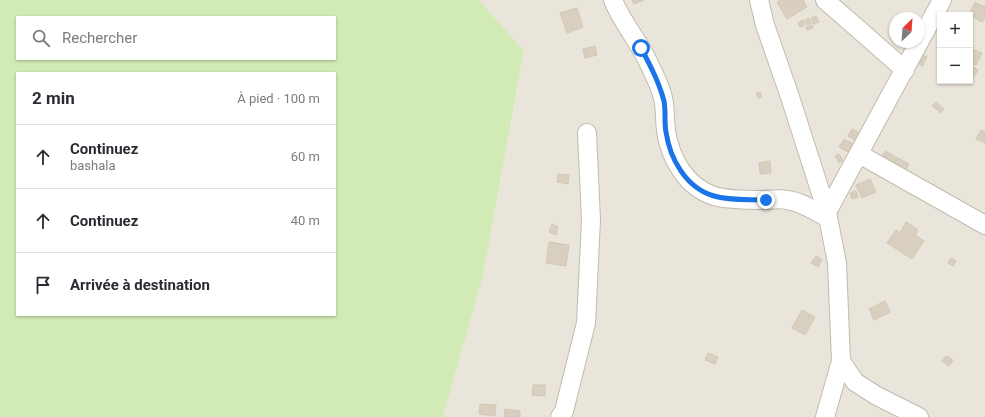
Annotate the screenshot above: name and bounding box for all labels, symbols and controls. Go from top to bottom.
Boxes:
north arrow [889,12,925,48]
map controls [937,12,973,84]
button: + [937,12,973,48]
search box [16,16,336,60]
icon: search [30,27,52,49]
text: Rechercher [62,29,137,47]
route start [632,39,650,57]
button: − [937,48,973,84]
text: 2 min [32,88,75,108]
text: À pied · 100 m [237,91,320,106]
text: Continuez [70,140,138,158]
icon: ahead [32,146,54,168]
text: 60 m [291,149,320,164]
text: bashala [70,158,116,173]
route end [757,191,775,209]
icon: ahead [32,210,54,232]
text: Continuez [70,212,138,230]
text: 40 m [291,213,320,228]
icon: arrive [32,274,54,296]
text: Arrivée à destination [70,276,210,294]

